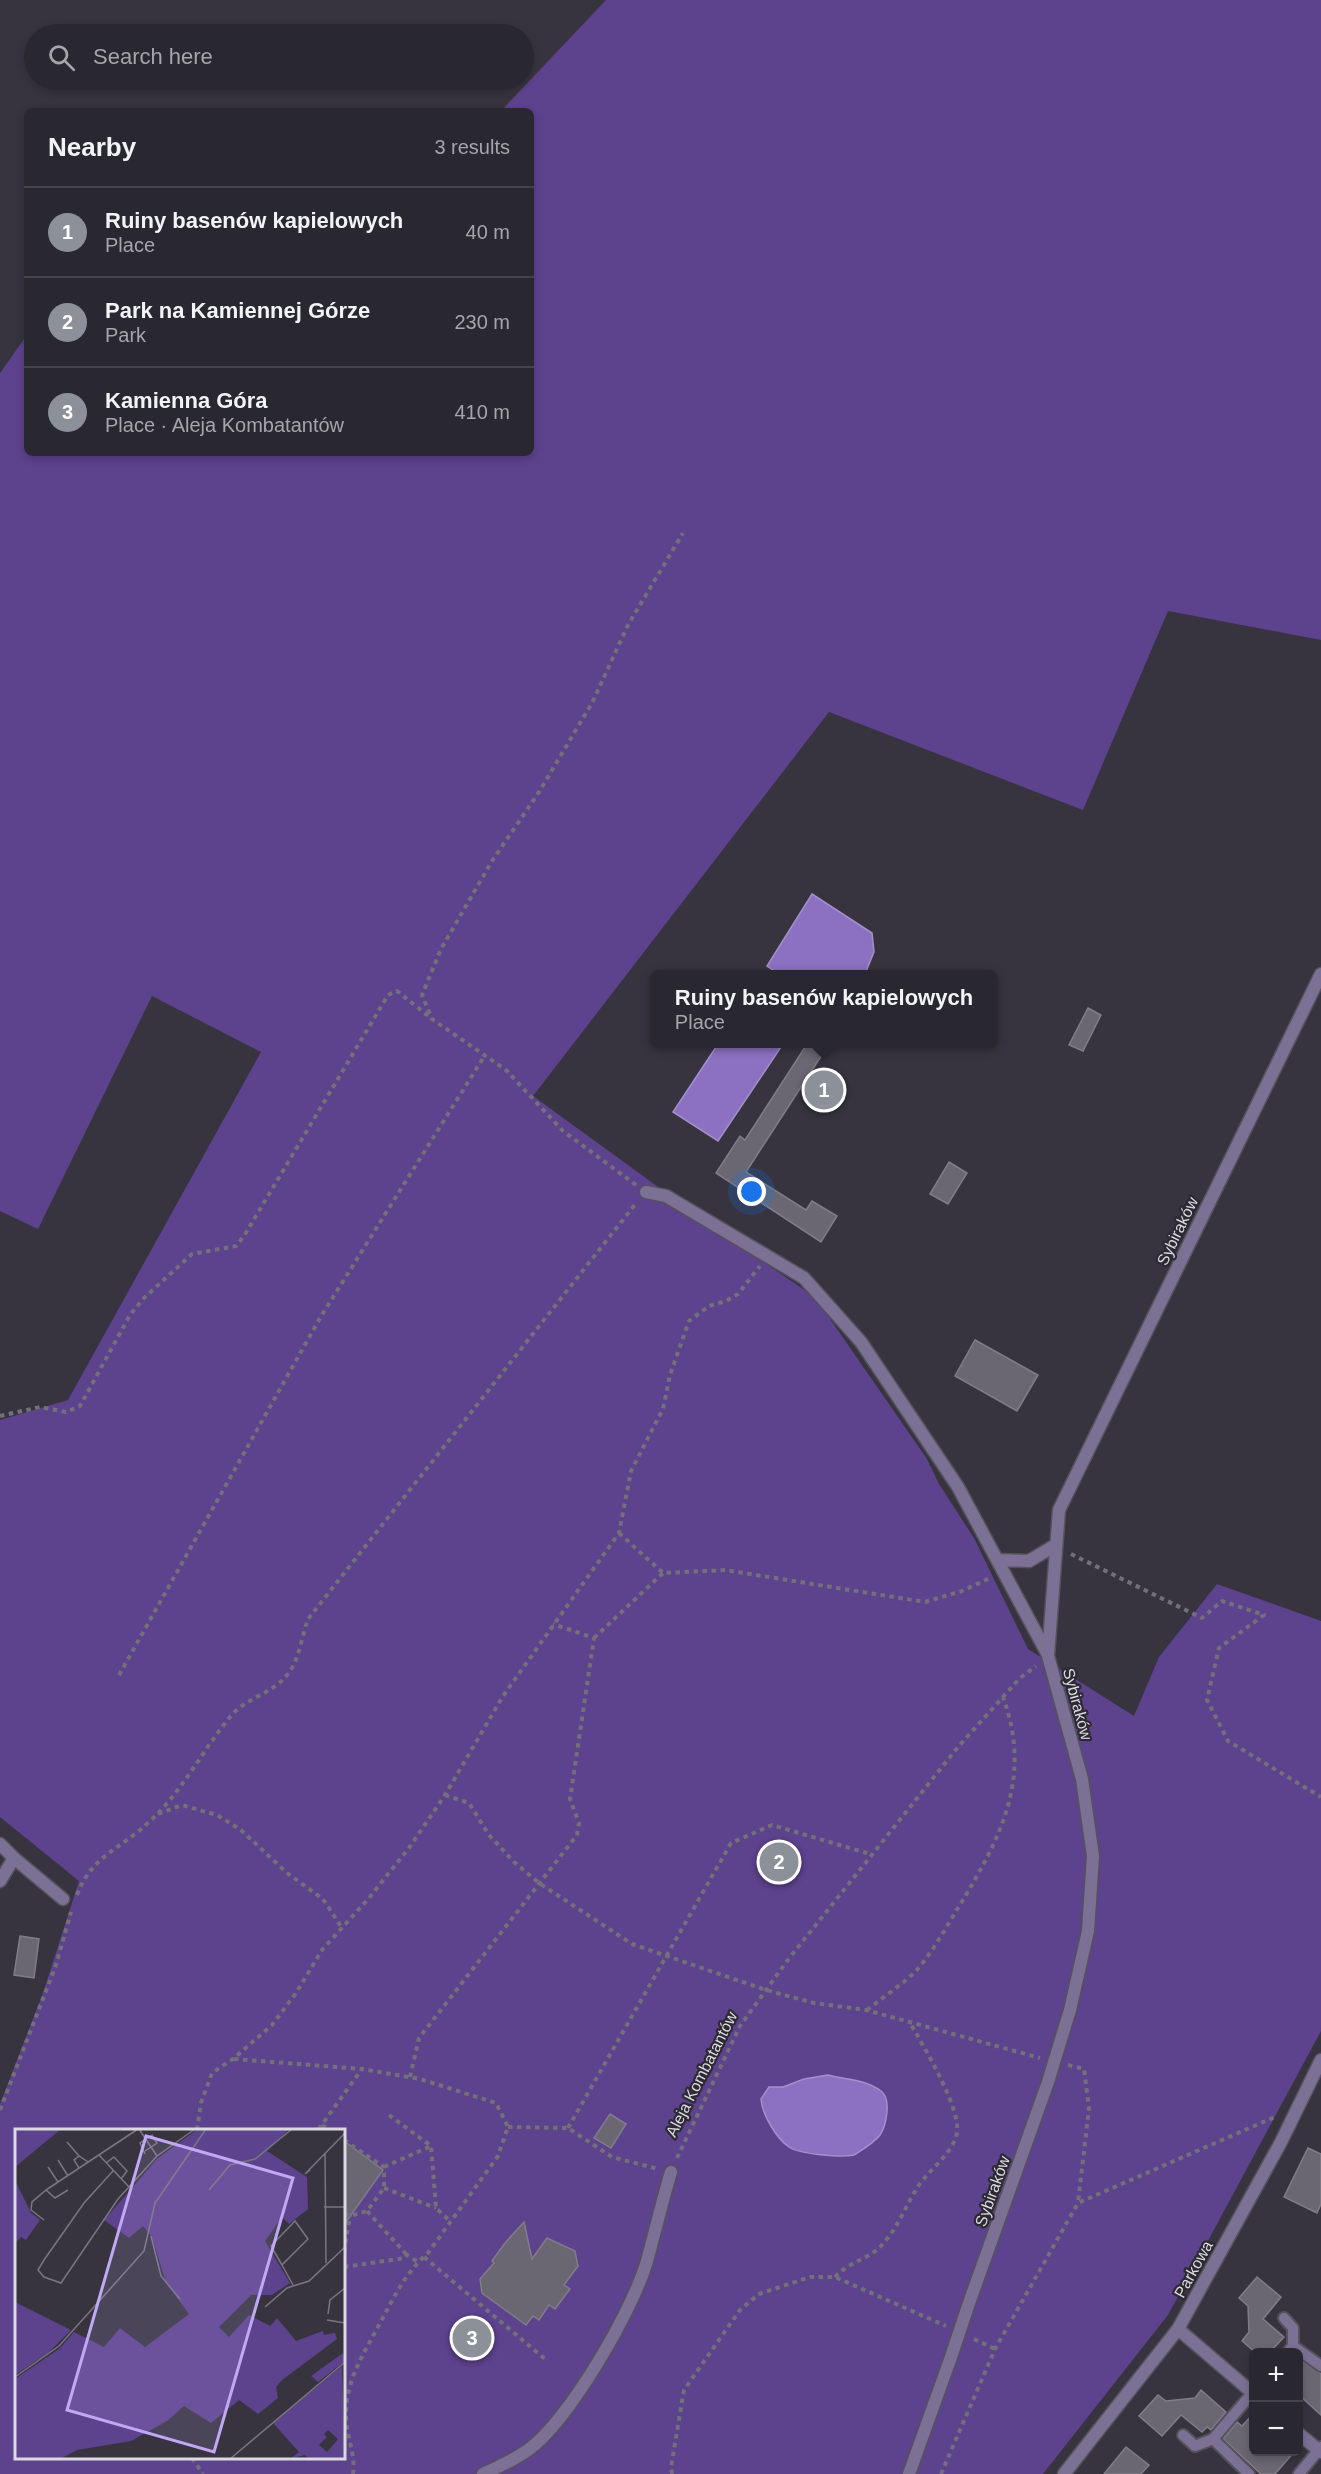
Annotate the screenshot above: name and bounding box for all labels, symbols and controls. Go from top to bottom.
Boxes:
search box [24,24,534,90]
icon: search [45,41,78,74]
text: Search here [93,44,213,69]
text: Nearby [48,132,136,162]
text: 3 results [434,136,510,158]
text: Ruiny basenów kapielowych [105,208,403,233]
text: 1 [62,221,73,243]
text: 40 m [466,221,510,243]
text: Place [105,234,155,256]
text: Park na Kamiennej Górze [105,298,370,323]
text: 2 [62,311,73,333]
text: 230 m [454,311,510,333]
text: Park [105,324,146,346]
text: Kamienna Góra [105,388,268,413]
text: 3 [62,401,73,423]
text: 410 m [454,401,510,423]
text: Place · Aleja Kombatantów [105,414,344,436]
popup [650,970,998,1048]
text: Ruiny basenów kapielowych [675,985,973,1010]
text: Place [675,1011,725,1033]
pin: 1 [804,1068,844,1112]
your location [737,1177,766,1206]
street label: Sybiraków [1154,1194,1201,1268]
street label: Sybiraków [1060,1666,1095,1742]
pin: 2 [760,1840,798,1884]
street label: Aleja Kombatantów [663,2009,741,2140]
inset map [15,2129,345,2459]
street label: Sybiraków [972,2153,1013,2229]
street label: Parkowa [1171,2238,1216,2301]
pin: 3 [452,2316,492,2360]
map controls [1249,2348,1303,2456]
button: + [1249,2348,1303,2402]
button: − [1249,2402,1303,2456]

